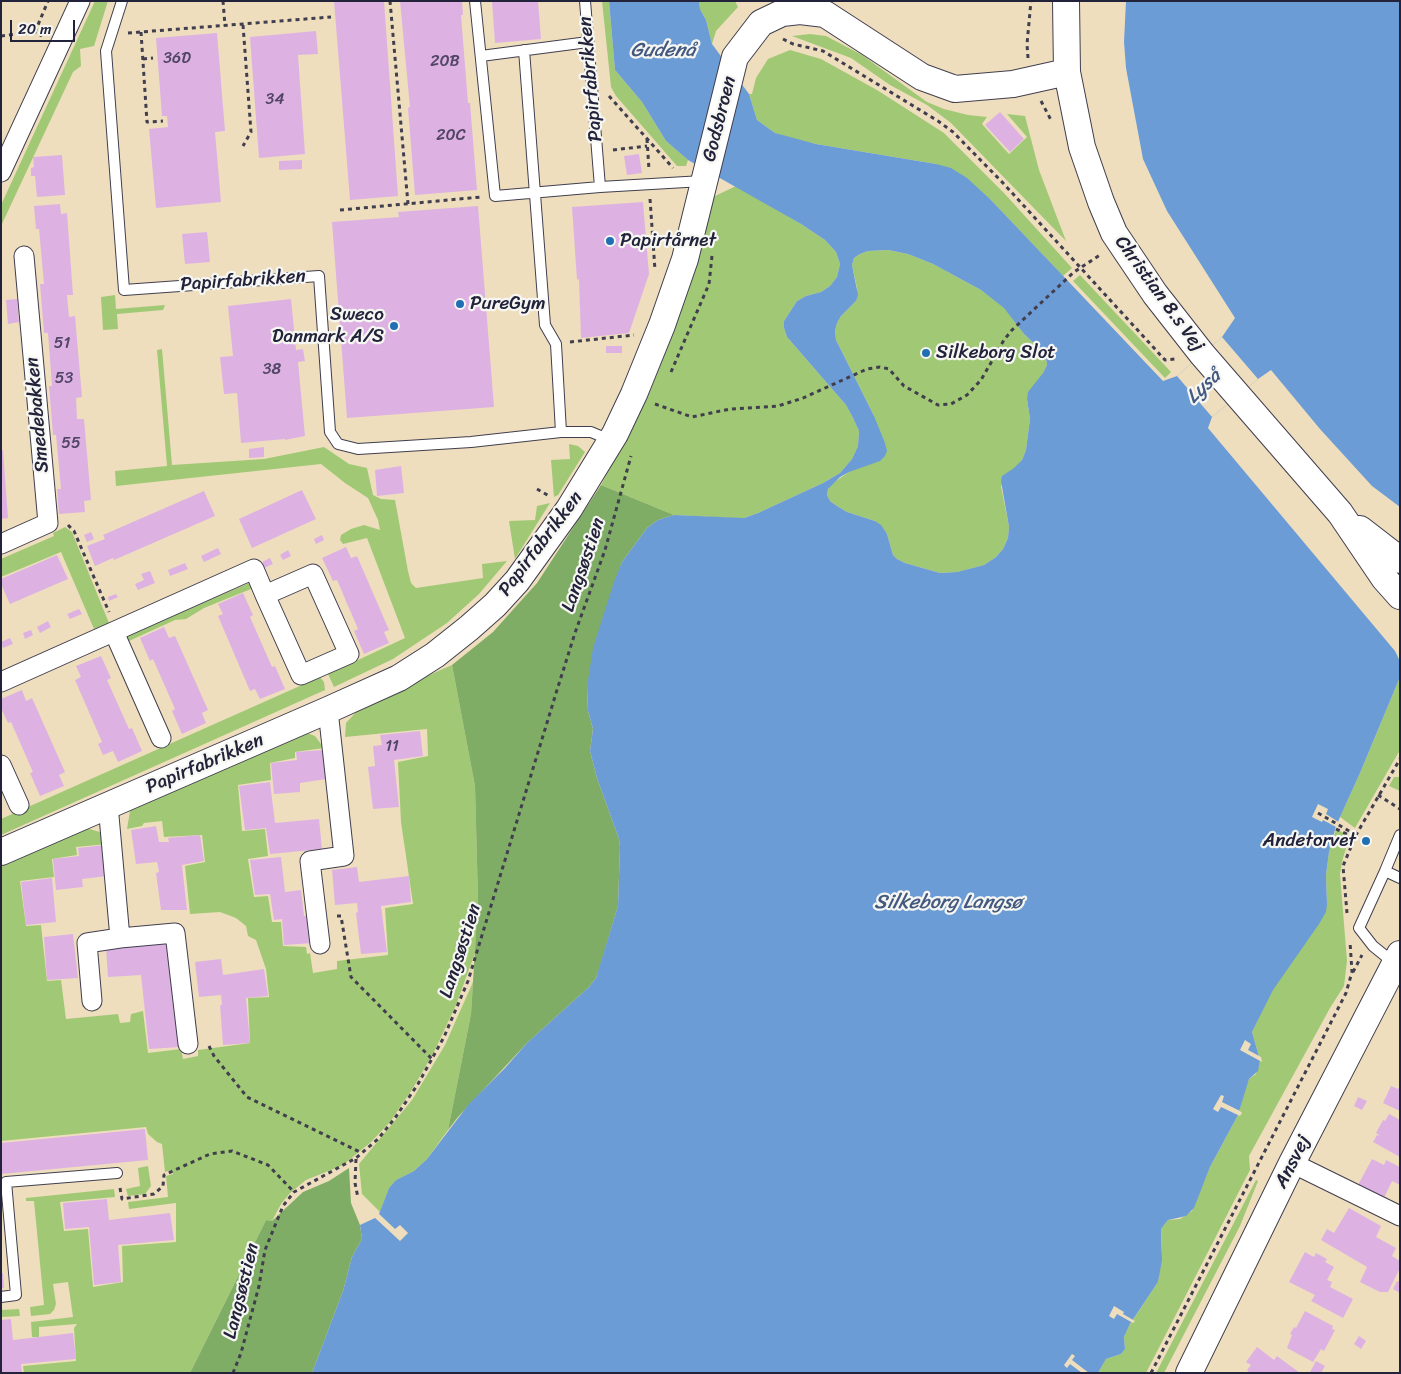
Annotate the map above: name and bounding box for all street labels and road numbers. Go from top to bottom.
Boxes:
street label: Papirfabrikken [574,15,608,143]
street label: Godsbroen [698,74,742,164]
street label: Christian 8.s Vej [1109,232,1209,356]
street label: Papirfabrikken [180,265,306,297]
street label: Smedebakken [22,356,54,474]
street label: Papirfabrikken [494,487,588,601]
street label: Langsøstien [557,515,611,615]
street label: Papirfabrikken [143,729,267,799]
street label: Langsøstien [435,901,487,1001]
street label: Ansvej [1270,1132,1316,1192]
street label: Langsøstien [219,1241,265,1341]

